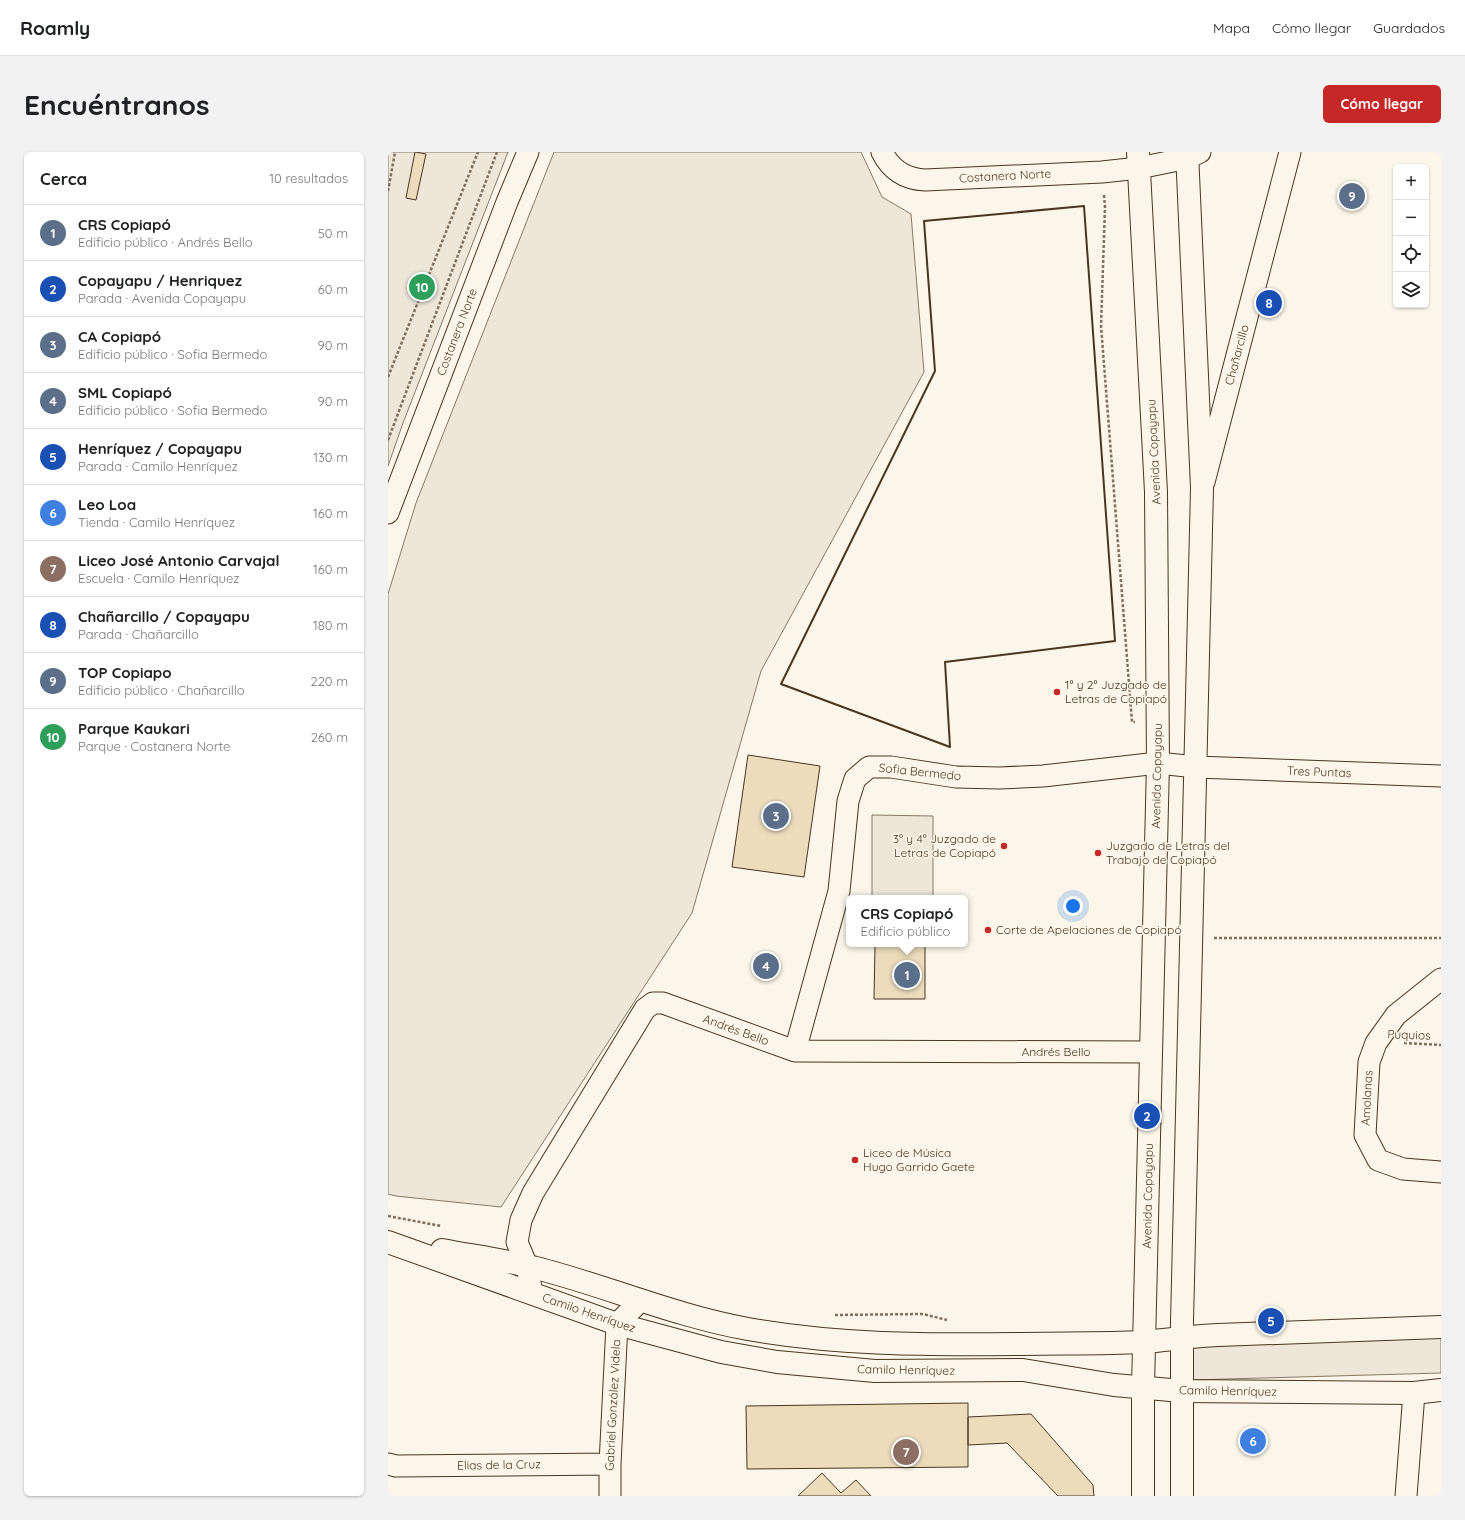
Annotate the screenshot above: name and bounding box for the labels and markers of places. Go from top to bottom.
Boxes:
pin: 9 [1339,181,1365,211]
pin: 10 [409,272,435,302]
pin: 8 [1256,288,1282,318]
place label: 1° y 2° Juzgado de Letras de Copiapó [1065,677,1167,706]
marker: 1° y 2° Juzgado de Letras de Copiapó [1052,687,1062,697]
pin: 3 [763,801,789,831]
place label: 3° y 4° Juzgado de Letras de Copiapó [893,831,996,860]
place label: Juzgado de Letras del Trabajo de Copiapó [1106,838,1230,867]
marker: 3° y 4° Juzgado de Letras de Copiapó [999,841,1009,851]
marker: Juzgado de Letras del Trabajo de Copiapó [1093,848,1103,858]
place label: Corte de Apelaciones de Copiapó [996,922,1182,937]
marker: Corte de Apelaciones de Copiapó [983,925,993,935]
pin: 4 [753,951,779,981]
pin: 1 [894,960,920,990]
pin: 2 [1134,1101,1160,1131]
place label: Liceo de Música Hugo Garrido Gaete [863,1145,975,1174]
marker: Liceo de Música Hugo Garrido Gaete [850,1155,860,1165]
pin: 5 [1258,1306,1284,1336]
pin: 6 [1240,1426,1266,1456]
pin: 7 [893,1437,919,1467]

